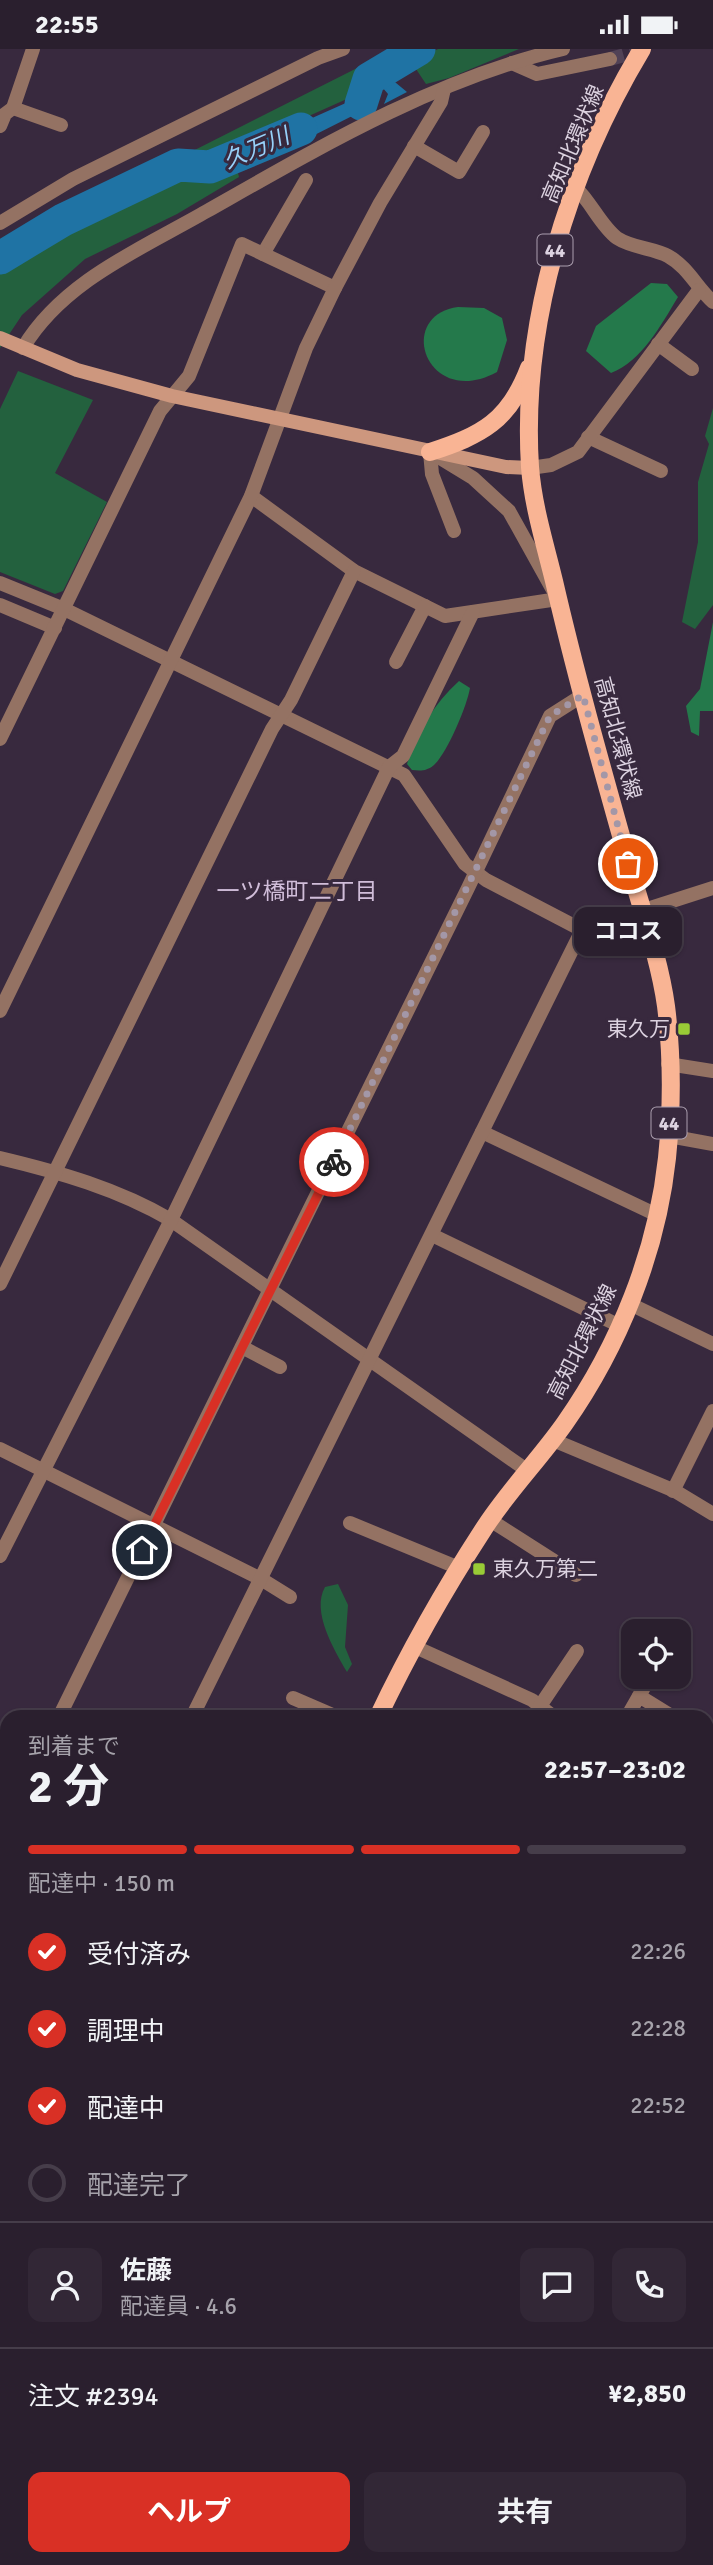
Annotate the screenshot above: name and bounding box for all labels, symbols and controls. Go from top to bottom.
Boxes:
text: 22:55 [35,9,99,41]
street label: 高知北環状線 [536,81,610,207]
water label: 久万川 [219,120,296,175]
road number: 44 [538,235,572,265]
street label: 高知北環状線 [589,674,647,802]
pin [598,834,658,894]
icon: bag [609,845,647,883]
district label: 一ツ橋町二丁目 [217,877,378,906]
callout: ココス [574,906,682,955]
text: ココス [594,917,663,946]
place label: 東久万 [607,1016,670,1042]
marker: 東久万 [676,1021,692,1037]
road number: 44 [652,1107,686,1139]
courier [299,1127,369,1197]
icon: bike [315,1143,353,1181]
street label: 高知北環状線 [542,1280,622,1404]
pin [112,1520,172,1580]
icon: home [123,1531,161,1569]
place label: 東久万第二 [493,1556,598,1582]
marker: 東久万第二 [471,1561,487,1577]
map controls [621,1619,691,1689]
button: locate [621,1619,691,1689]
text: 到着まで [28,1732,120,1761]
text: 22:57–23:02 [544,1754,686,1786]
text: 2 分 [28,1759,109,1815]
text: 配達中 · 150 m [28,1869,175,1898]
icon: check [28,1933,66,1971]
text: 22:26 [630,1937,686,1966]
text: 受付済み [87,1939,191,1971]
icon: check [28,2010,66,2048]
text: 22:28 [630,2014,686,2043]
text: 調理中 [87,2016,165,2048]
icon: check [28,2087,66,2125]
text: 22:52 [630,2091,686,2120]
text: 配達中 [87,2093,165,2125]
text: 配達完了 [87,2170,191,2202]
button: person [28,2248,102,2322]
button: chat [520,2248,594,2322]
button: phone [612,2248,686,2322]
text: 佐藤 [120,2255,172,2287]
text: 配達員 · 4.6 [120,2292,237,2321]
text: ¥2,850 [608,2378,686,2410]
text: 注文 #2394 [28,2381,159,2413]
button: ヘルプ [28,2472,350,2552]
button: 共有 [364,2472,686,2552]

